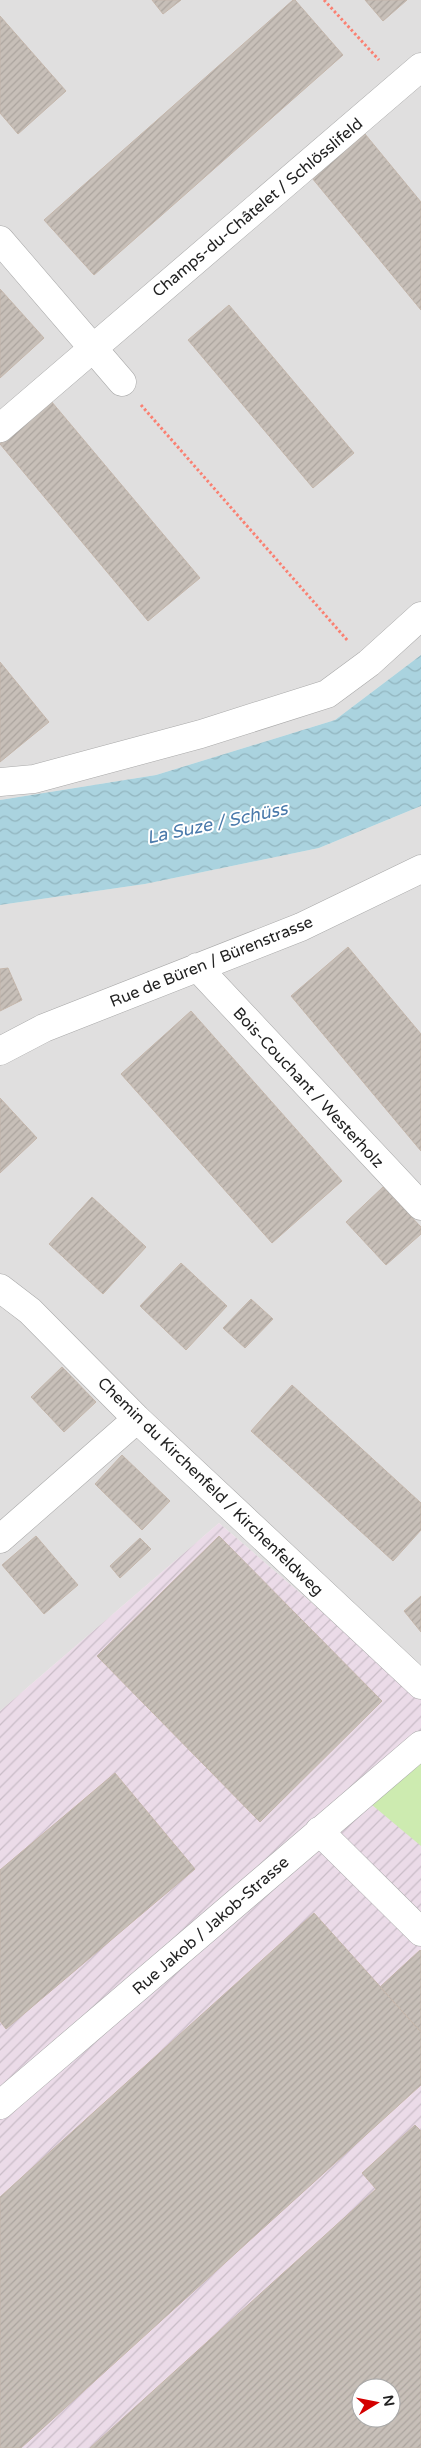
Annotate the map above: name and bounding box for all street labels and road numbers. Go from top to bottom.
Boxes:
street label: Champs-du-Châtelet / Schlösslifeld [148,114,367,302]
street label: Rue de Büren / Bürenstrasse [107,912,316,1012]
street label: Bois-Couchant / Westerholz [229,1003,388,1172]
street label: Chemin du Kirchenfeld / Kirchenfeldweg [93,1373,327,1600]
street label: Rue Jakob / Jakob-Strasse [128,1852,293,1999]

